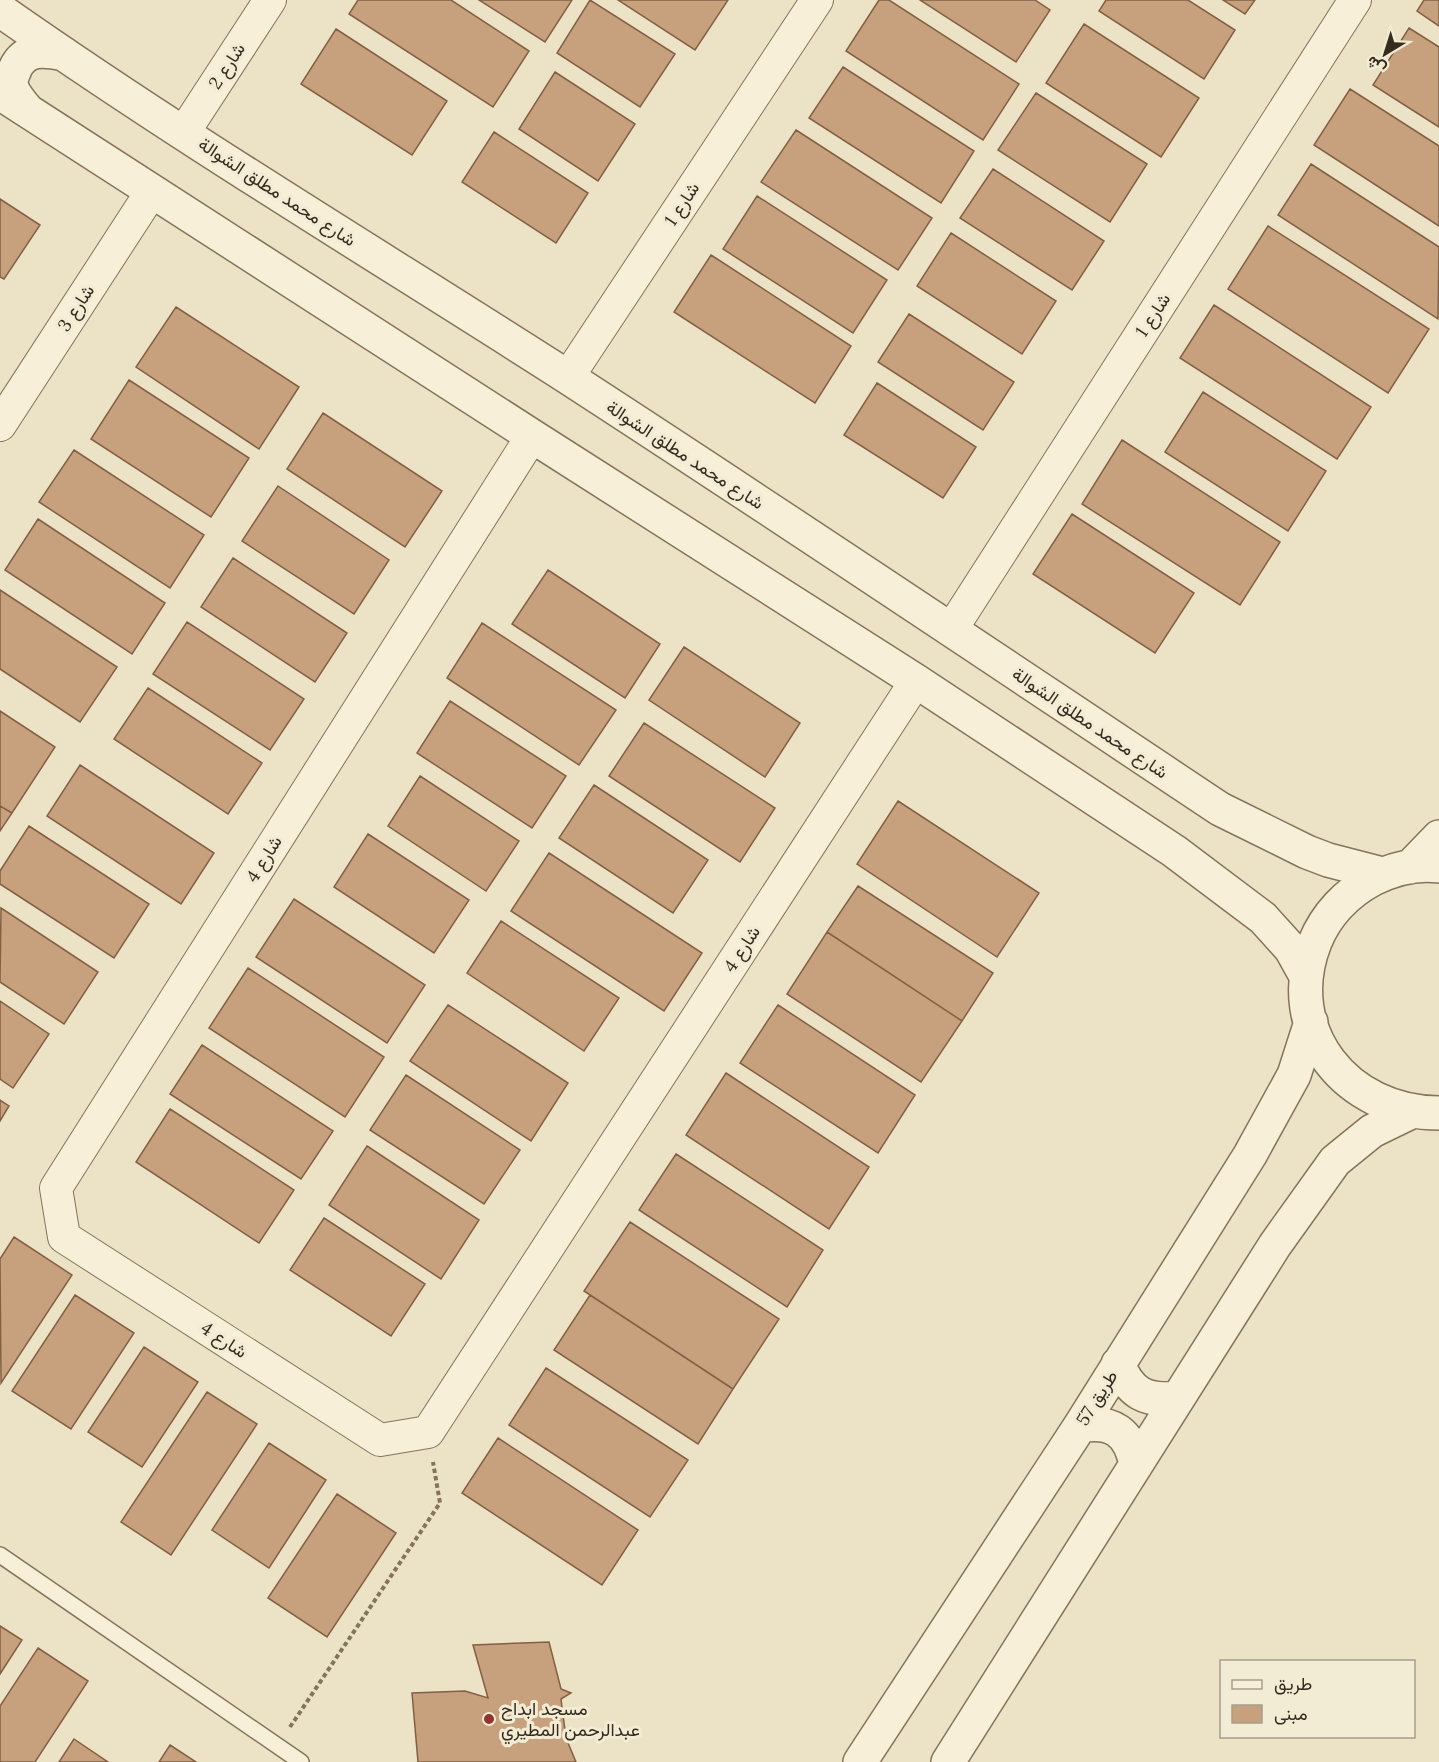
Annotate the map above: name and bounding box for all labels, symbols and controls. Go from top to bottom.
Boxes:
north arrow [1355,24,1415,84]
street label: شارع 2 [203,38,251,94]
text: ش [1362,52,1390,80]
street label: شارع محمد مطلق الشوالة [194,132,360,252]
street label: شارع 1 [659,178,705,230]
street label: شارع 3 [52,280,100,336]
street label: شارع 1 [1130,289,1176,341]
street label: شارع محمد مطلق الشوالة [602,395,768,515]
street label: شارع محمد مطلق الشوالة [1007,662,1173,784]
street label: شارع 4 [240,831,288,887]
street label: شارع 4 [718,921,766,977]
street label: شارع 4 [196,1316,252,1364]
street label: طريق 57 [1071,1366,1122,1430]
legend [1220,1660,1415,1738]
text: طريق [1274,1672,1312,1695]
place label: مسجد ابداح عبدالرحمن المطيري [501,1697,640,1745]
text: مبنى [1274,1702,1308,1725]
marker: مسجد ابداح عبدالرحمن المطيري [482,1712,496,1726]

